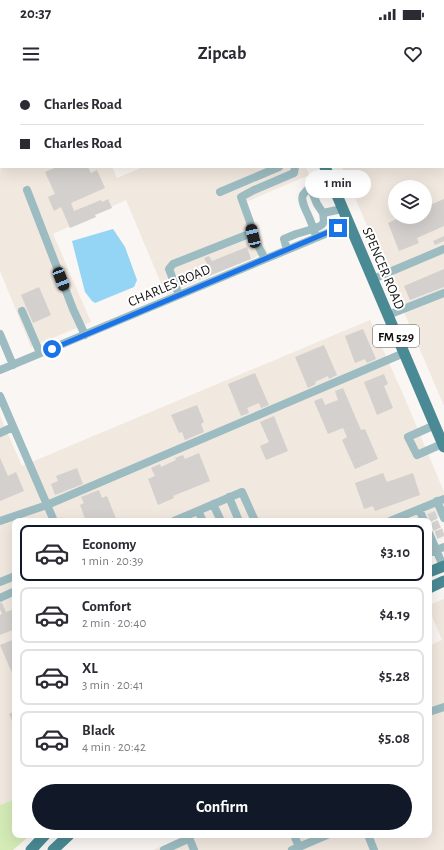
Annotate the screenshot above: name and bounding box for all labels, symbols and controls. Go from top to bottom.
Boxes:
text: 20:37 [20,6,51,21]
icon: menu [20,43,42,65]
icon: heart [402,43,424,65]
text: Zipcab [198,45,246,63]
text: Charles Road [44,97,122,112]
text: Charles Road [44,136,122,151]
callout: 1 min [305,170,371,198]
text: 1 min [324,177,352,190]
map controls [388,180,432,224]
button: layers [388,180,432,224]
route end [329,219,347,237]
car [244,223,262,249]
street label: SPENCER ROAD [360,225,407,311]
street label: CHARLES ROAD [126,262,212,309]
car [51,266,71,292]
road number: FM 529 [373,325,419,347]
route start [43,340,61,358]
icon: car [34,535,70,571]
text: Economy [82,537,136,552]
text: $3.10 [380,545,410,560]
text: 1 min · 20:39 [82,555,143,568]
icon: car [34,597,70,633]
text: Comfort [82,599,131,614]
text: $4.19 [380,607,410,622]
text: 2 min · 20:40 [82,617,146,630]
icon: car [34,659,70,695]
text: XL [82,661,98,676]
text: $5.28 [379,669,410,684]
text: 3 min · 20:41 [82,679,144,692]
icon: car [34,721,70,757]
text: Black [82,723,115,738]
text: $5.08 [378,731,410,746]
text: 4 min · 20:42 [82,741,146,754]
button: Confirm [32,784,412,830]

